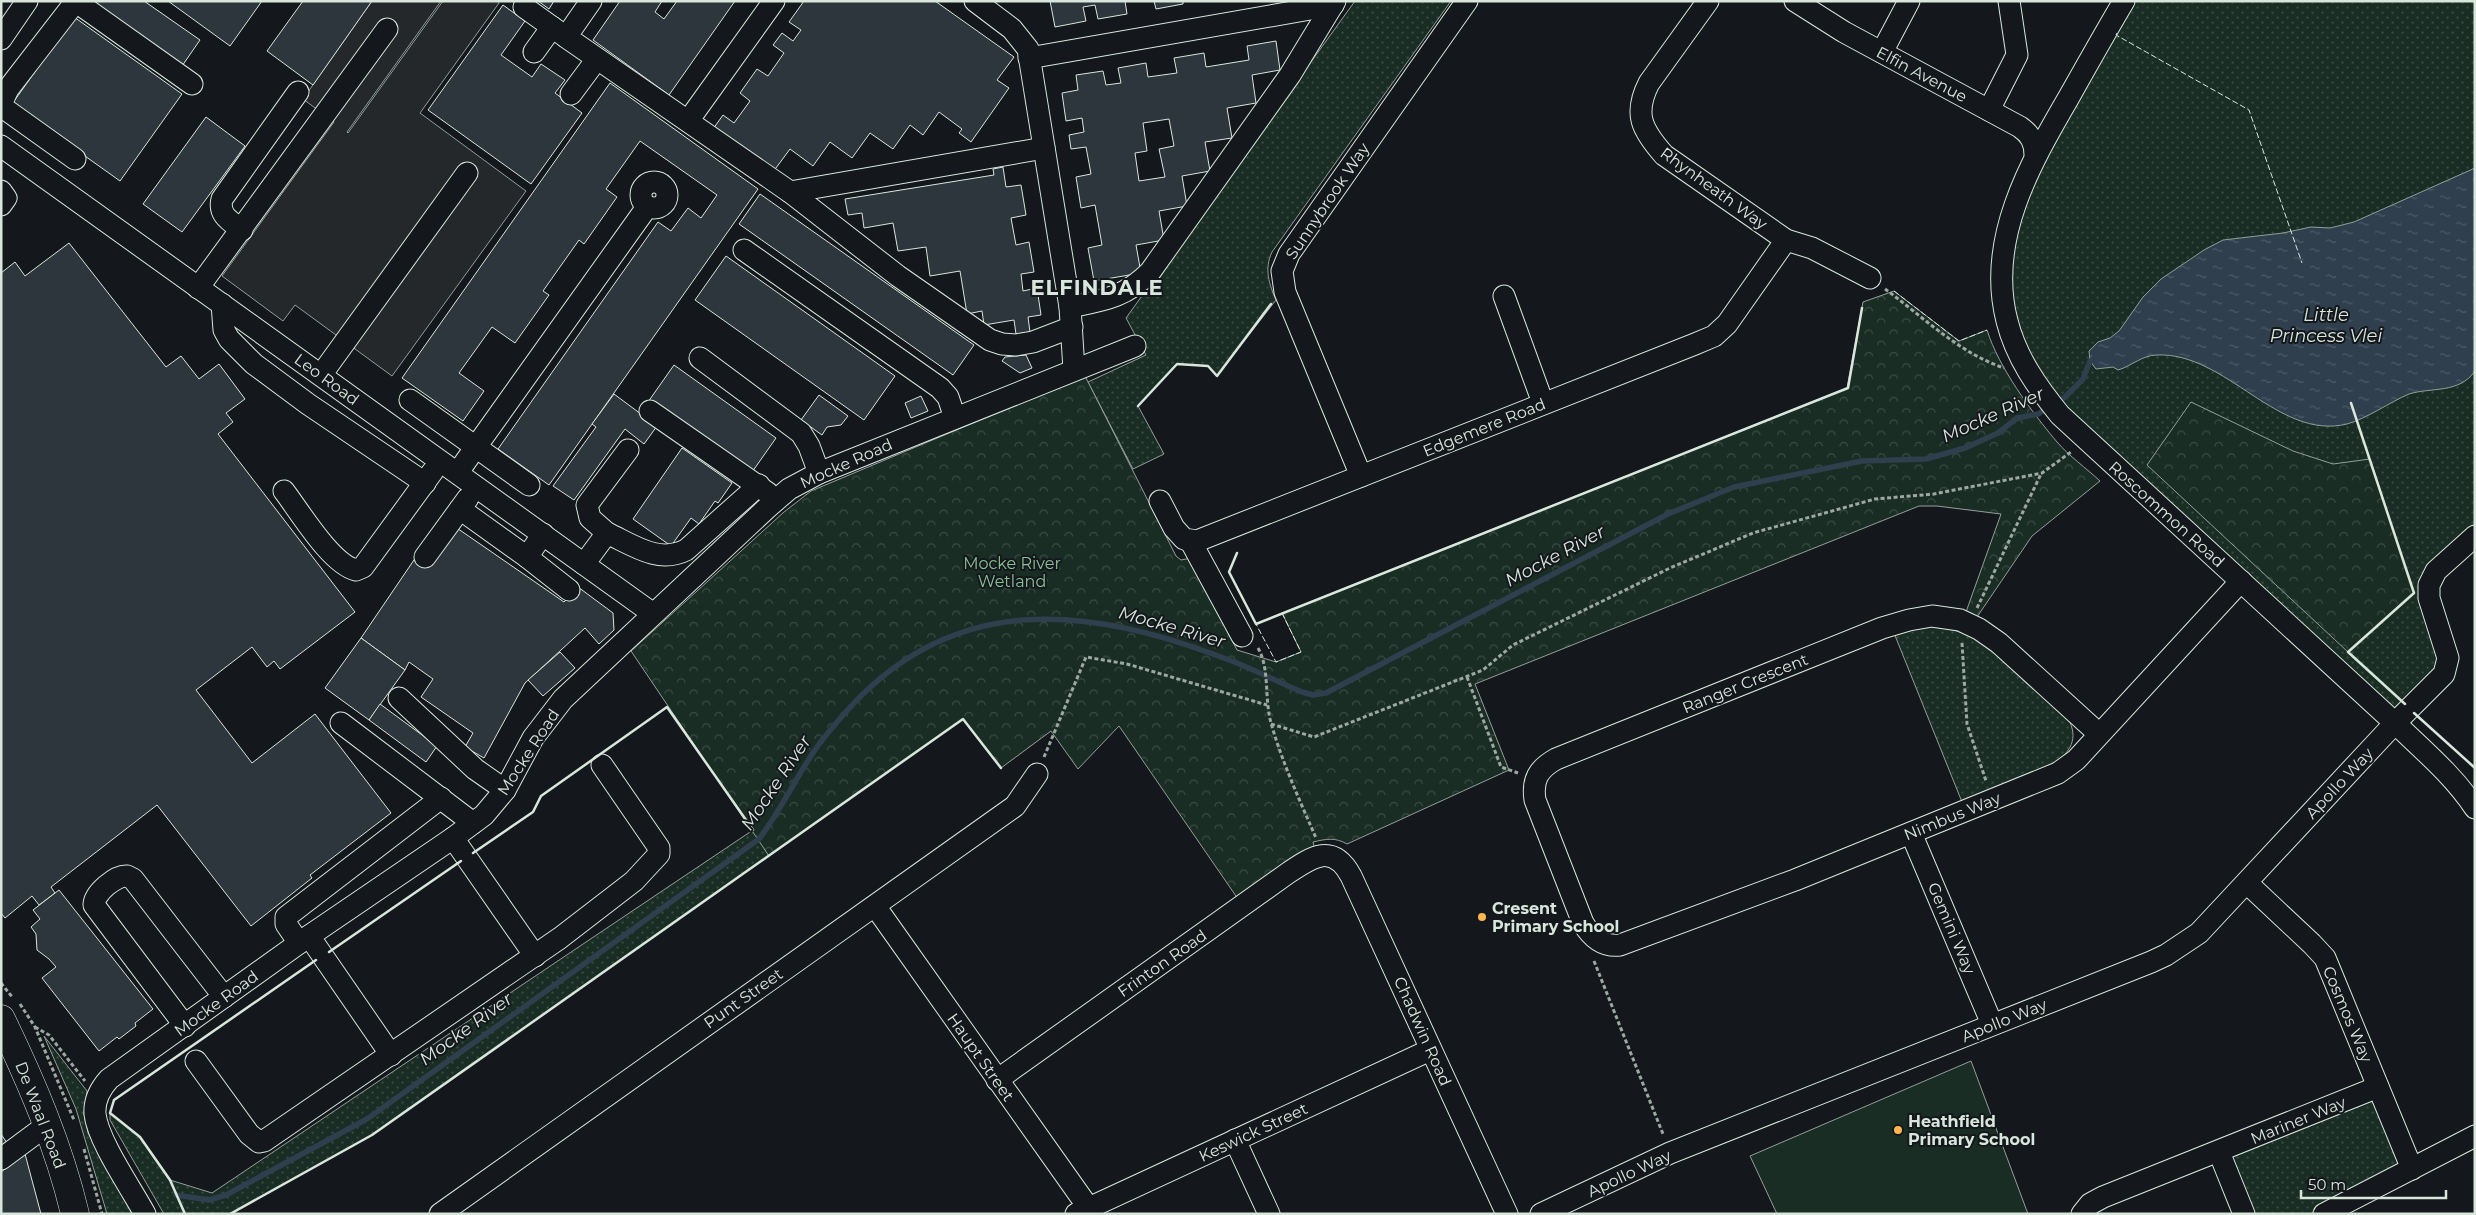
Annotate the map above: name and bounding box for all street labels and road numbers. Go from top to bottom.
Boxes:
street label: Elfin Avenue [1873,43,1970,106]
street label: Sunnybrook Way [1281,139,1374,263]
street label: Rhynheath Way [1657,143,1771,234]
street label: Leo Road [291,350,363,409]
street label: Edgemere Road [1420,394,1548,461]
street label: Mocke Road [797,435,895,492]
street label: Roscommon Road [2105,457,2228,571]
street label: Ranger Crescent [1680,649,1811,717]
street label: Mocke Road [493,706,563,799]
street label: Apollo Way [2302,744,2377,823]
street label: Nimbus Way [1901,788,2004,844]
street label: Gemini Way [1924,880,1979,977]
street label: Frinton Road [1114,926,1211,1001]
street label: Cosmos Way [2319,963,2376,1065]
street label: Punt Street [700,964,787,1033]
street label: Mocke Road [171,967,262,1040]
street label: Chadwin Road [1390,974,1455,1089]
street label: Apollo Way [1959,995,2050,1046]
street label: Haupt Street [943,1010,1018,1105]
street label: De Waal Road [11,1059,70,1171]
street label: Mariner Way [2248,1093,2349,1148]
street label: Keswick Street [1196,1099,1311,1166]
street label: Apollo Way [1584,1146,1674,1201]

